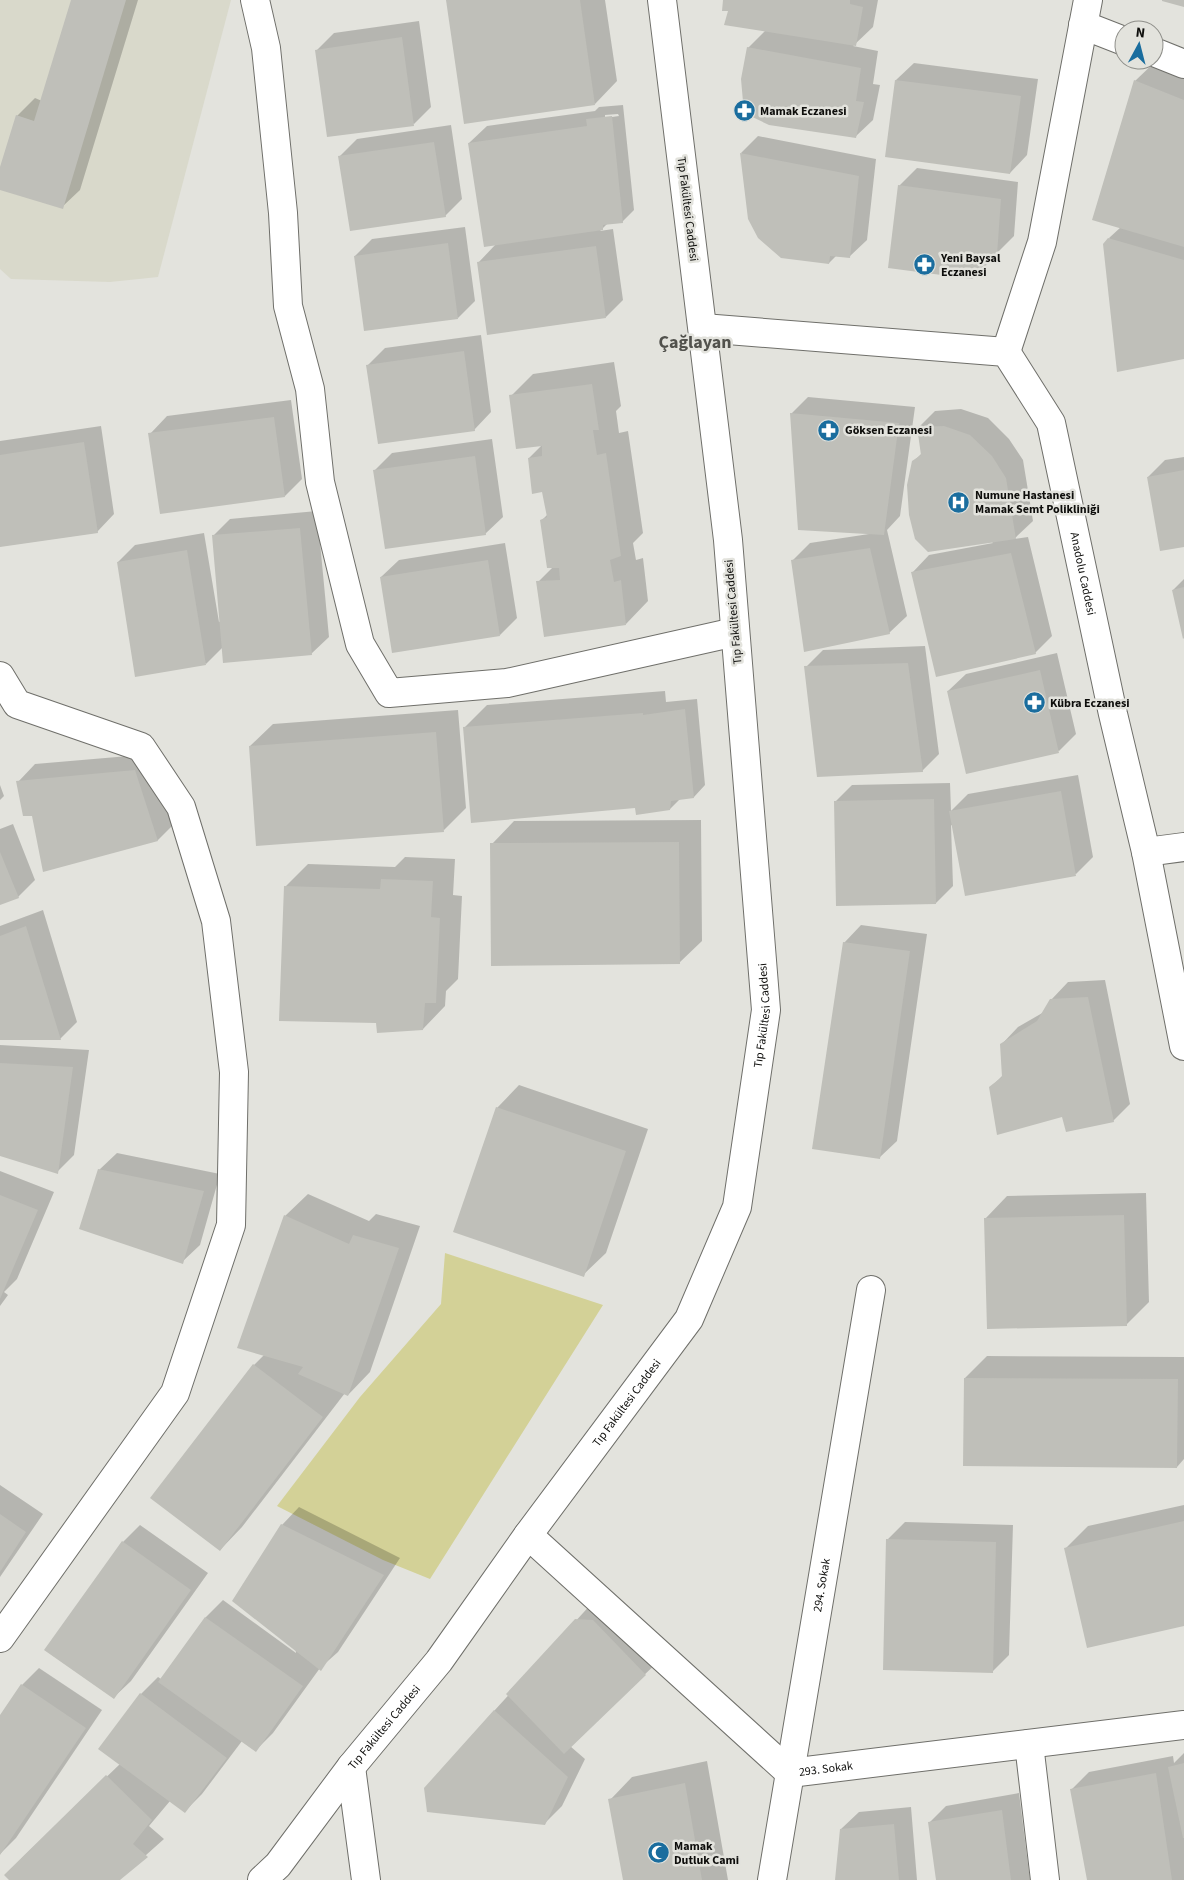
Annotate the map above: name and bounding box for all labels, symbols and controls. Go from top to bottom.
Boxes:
north arrow [1114,20,1164,70]
text: N [1135,23,1146,44]
pharmacy icon: Mamak Eczanesi [732,99,756,123]
place label: Mamak Eczanesi [760,103,847,120]
street label: Tıp Fakültesi Caddesi [673,156,702,262]
place label: Yeni Baysal Eczanesi [940,250,1001,281]
pharmacy icon: Yeni Baysal Eczanesi [913,253,937,277]
district label: Çağlayan [658,330,732,355]
pharmacy icon: Göksen Eczanesi [817,418,841,442]
place label: Göksen Eczanesi [845,422,932,439]
place label: Numune Hastanesi Mamak Semt Polikliniği [975,487,1100,518]
hospital icon: Numune Hastanesi Mamak Semt Polikliniği [947,490,971,514]
street label: Anadolu Caddesi [1065,531,1100,617]
street label: Tıp Fakültesi Caddesi [720,559,747,665]
pharmacy icon: Kübra Eczanesi [1022,691,1046,715]
place label: Kübra Eczanesi [1050,695,1130,712]
street label: Tıp Fakültesi Caddesi [750,962,775,1069]
street label: Tıp Fakültesi Caddesi [589,1356,665,1450]
street label: 294. Sokak [809,1557,835,1613]
street label: Tıp Fakültesi Caddesi [344,1681,425,1773]
street label: 293. Sokak [798,1757,854,1781]
place label: Mamak Dutluk Cami [674,1838,739,1869]
mosque icon: Mamak Dutluk Cami [646,1841,670,1865]

